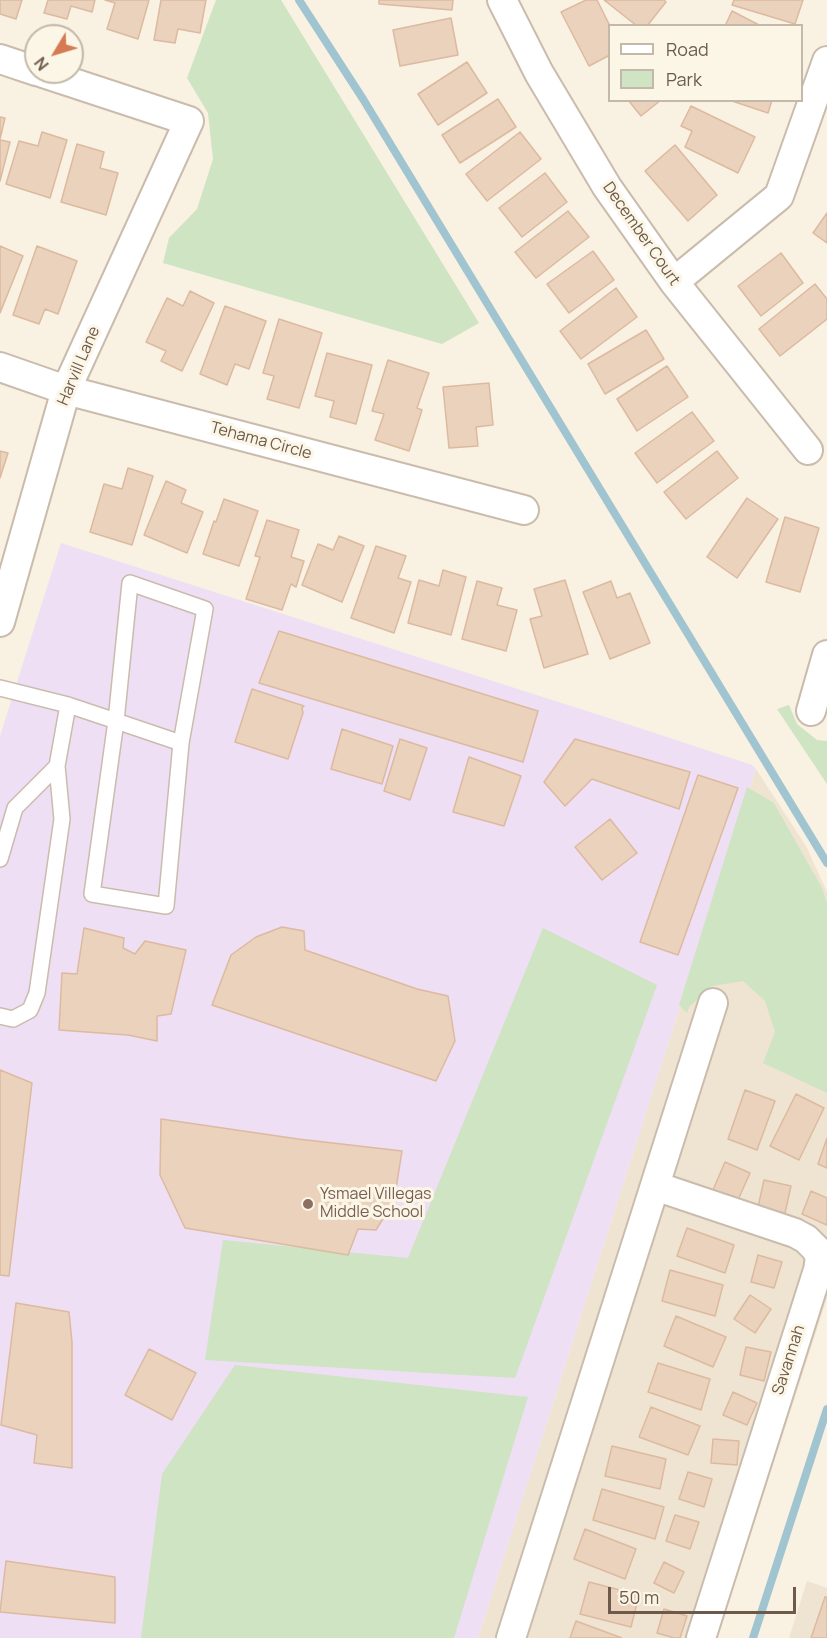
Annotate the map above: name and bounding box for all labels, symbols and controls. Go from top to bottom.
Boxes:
north arrow [24,24,84,84]
legend [608,24,803,102]
text: Road [666,37,709,61]
text: N [29,53,54,75]
text: Park [666,67,702,91]
street label: December Court [598,179,684,289]
street label: Harvill Lane [54,324,104,408]
street label: Tehama Circle [208,418,314,464]
place label: Ysmael Villegas Middle School [320,1185,431,1223]
marker: Ysmael Villegas Middle School [301,1197,315,1211]
street label: Savannah [769,1323,809,1397]
scale bar [611,1575,798,1613]
text: 50 m [619,1585,659,1609]

